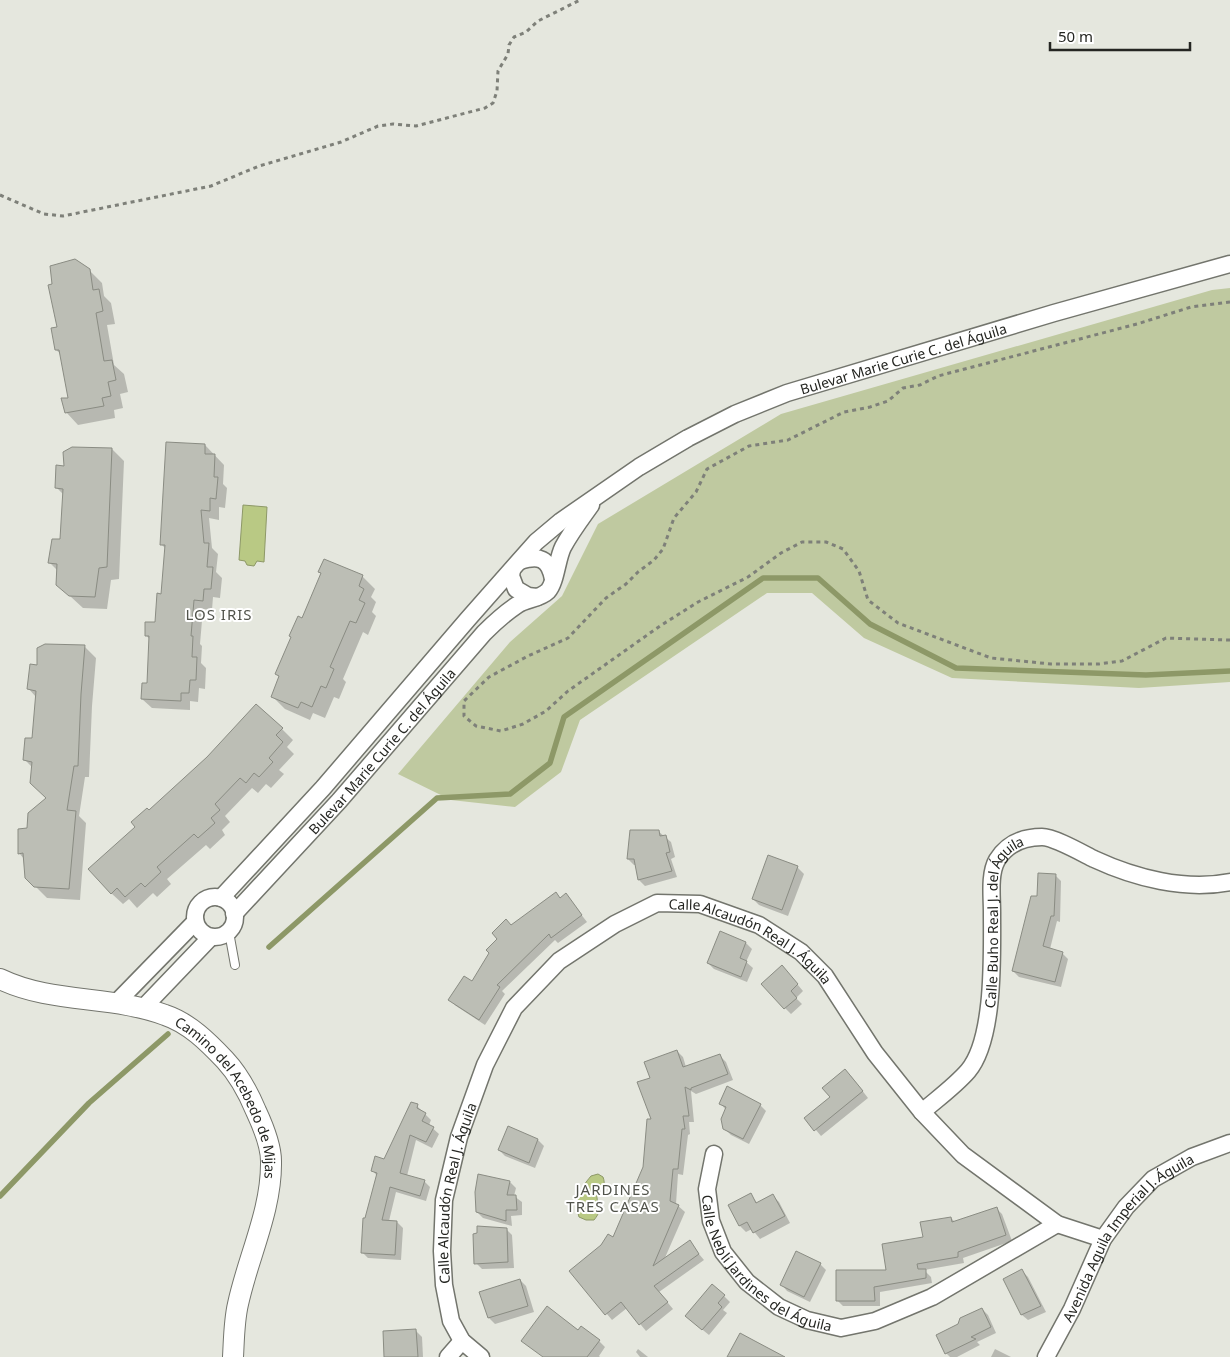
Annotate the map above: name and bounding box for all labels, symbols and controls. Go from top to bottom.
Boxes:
scale bar [1050,20,1190,52]
text: 50 m [1058,26,1093,46]
street label: Bulevar Marie Curie C. del Águila [798,318,1009,398]
district label: LOS IRIS [185,604,253,624]
street label: Bulevar Marie Curie C. del Águila [304,664,459,838]
street label: Calle Buho Real J. del Águila [979,831,1026,1009]
street label: Calle Alcaudón Real J. Águila [668,894,837,987]
street label: Camino del Acebedo de Mijas [172,1012,281,1180]
street label: Calle Alcaudón Real J. Águila [432,1100,480,1284]
street label: Avenida Aguila Imperial J. Águila [1057,1149,1197,1325]
district label: JARDINES TRES CASAS [566,1179,660,1216]
street label: Calle Neblí Jardines del Águila [698,1194,834,1335]

